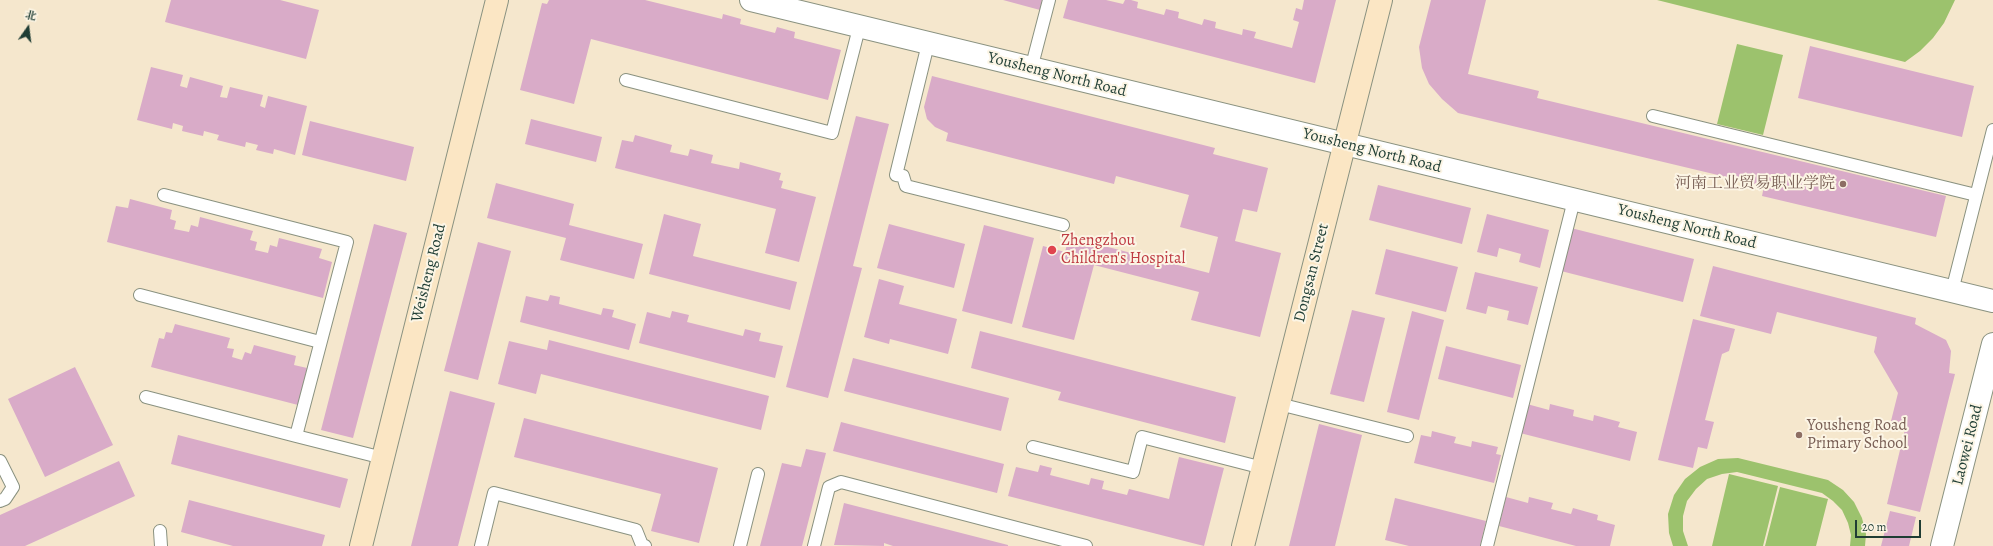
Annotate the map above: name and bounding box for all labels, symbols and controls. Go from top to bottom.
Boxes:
text: 北 [24,7,38,24]
north arrow [8,8,48,48]
street label: Yousheng North Road [986,48,1128,102]
street label: Yousheng North Road [1301,124,1443,178]
place label: 河南工业贸易职业学院 [1675,174,1835,194]
marker: 河南工业贸易职业学院 [1838,179,1848,189]
street label: Yousheng North Road [1616,200,1758,254]
street label: Weisheng Road [407,222,451,324]
street label: Dongsan Street [1290,222,1334,324]
place label: Zhengzhou Children's Hospital [1061,231,1185,269]
marker: Zhengzhou Children's Hospital [1046,244,1058,256]
street label: Laowei Road [1949,403,1987,487]
place label: Yousheng Road Primary School [1807,416,1907,454]
marker: Yousheng Road Primary School [1794,430,1804,440]
scale bar [1857,512,1923,538]
text: 20 m [1862,519,1886,535]

